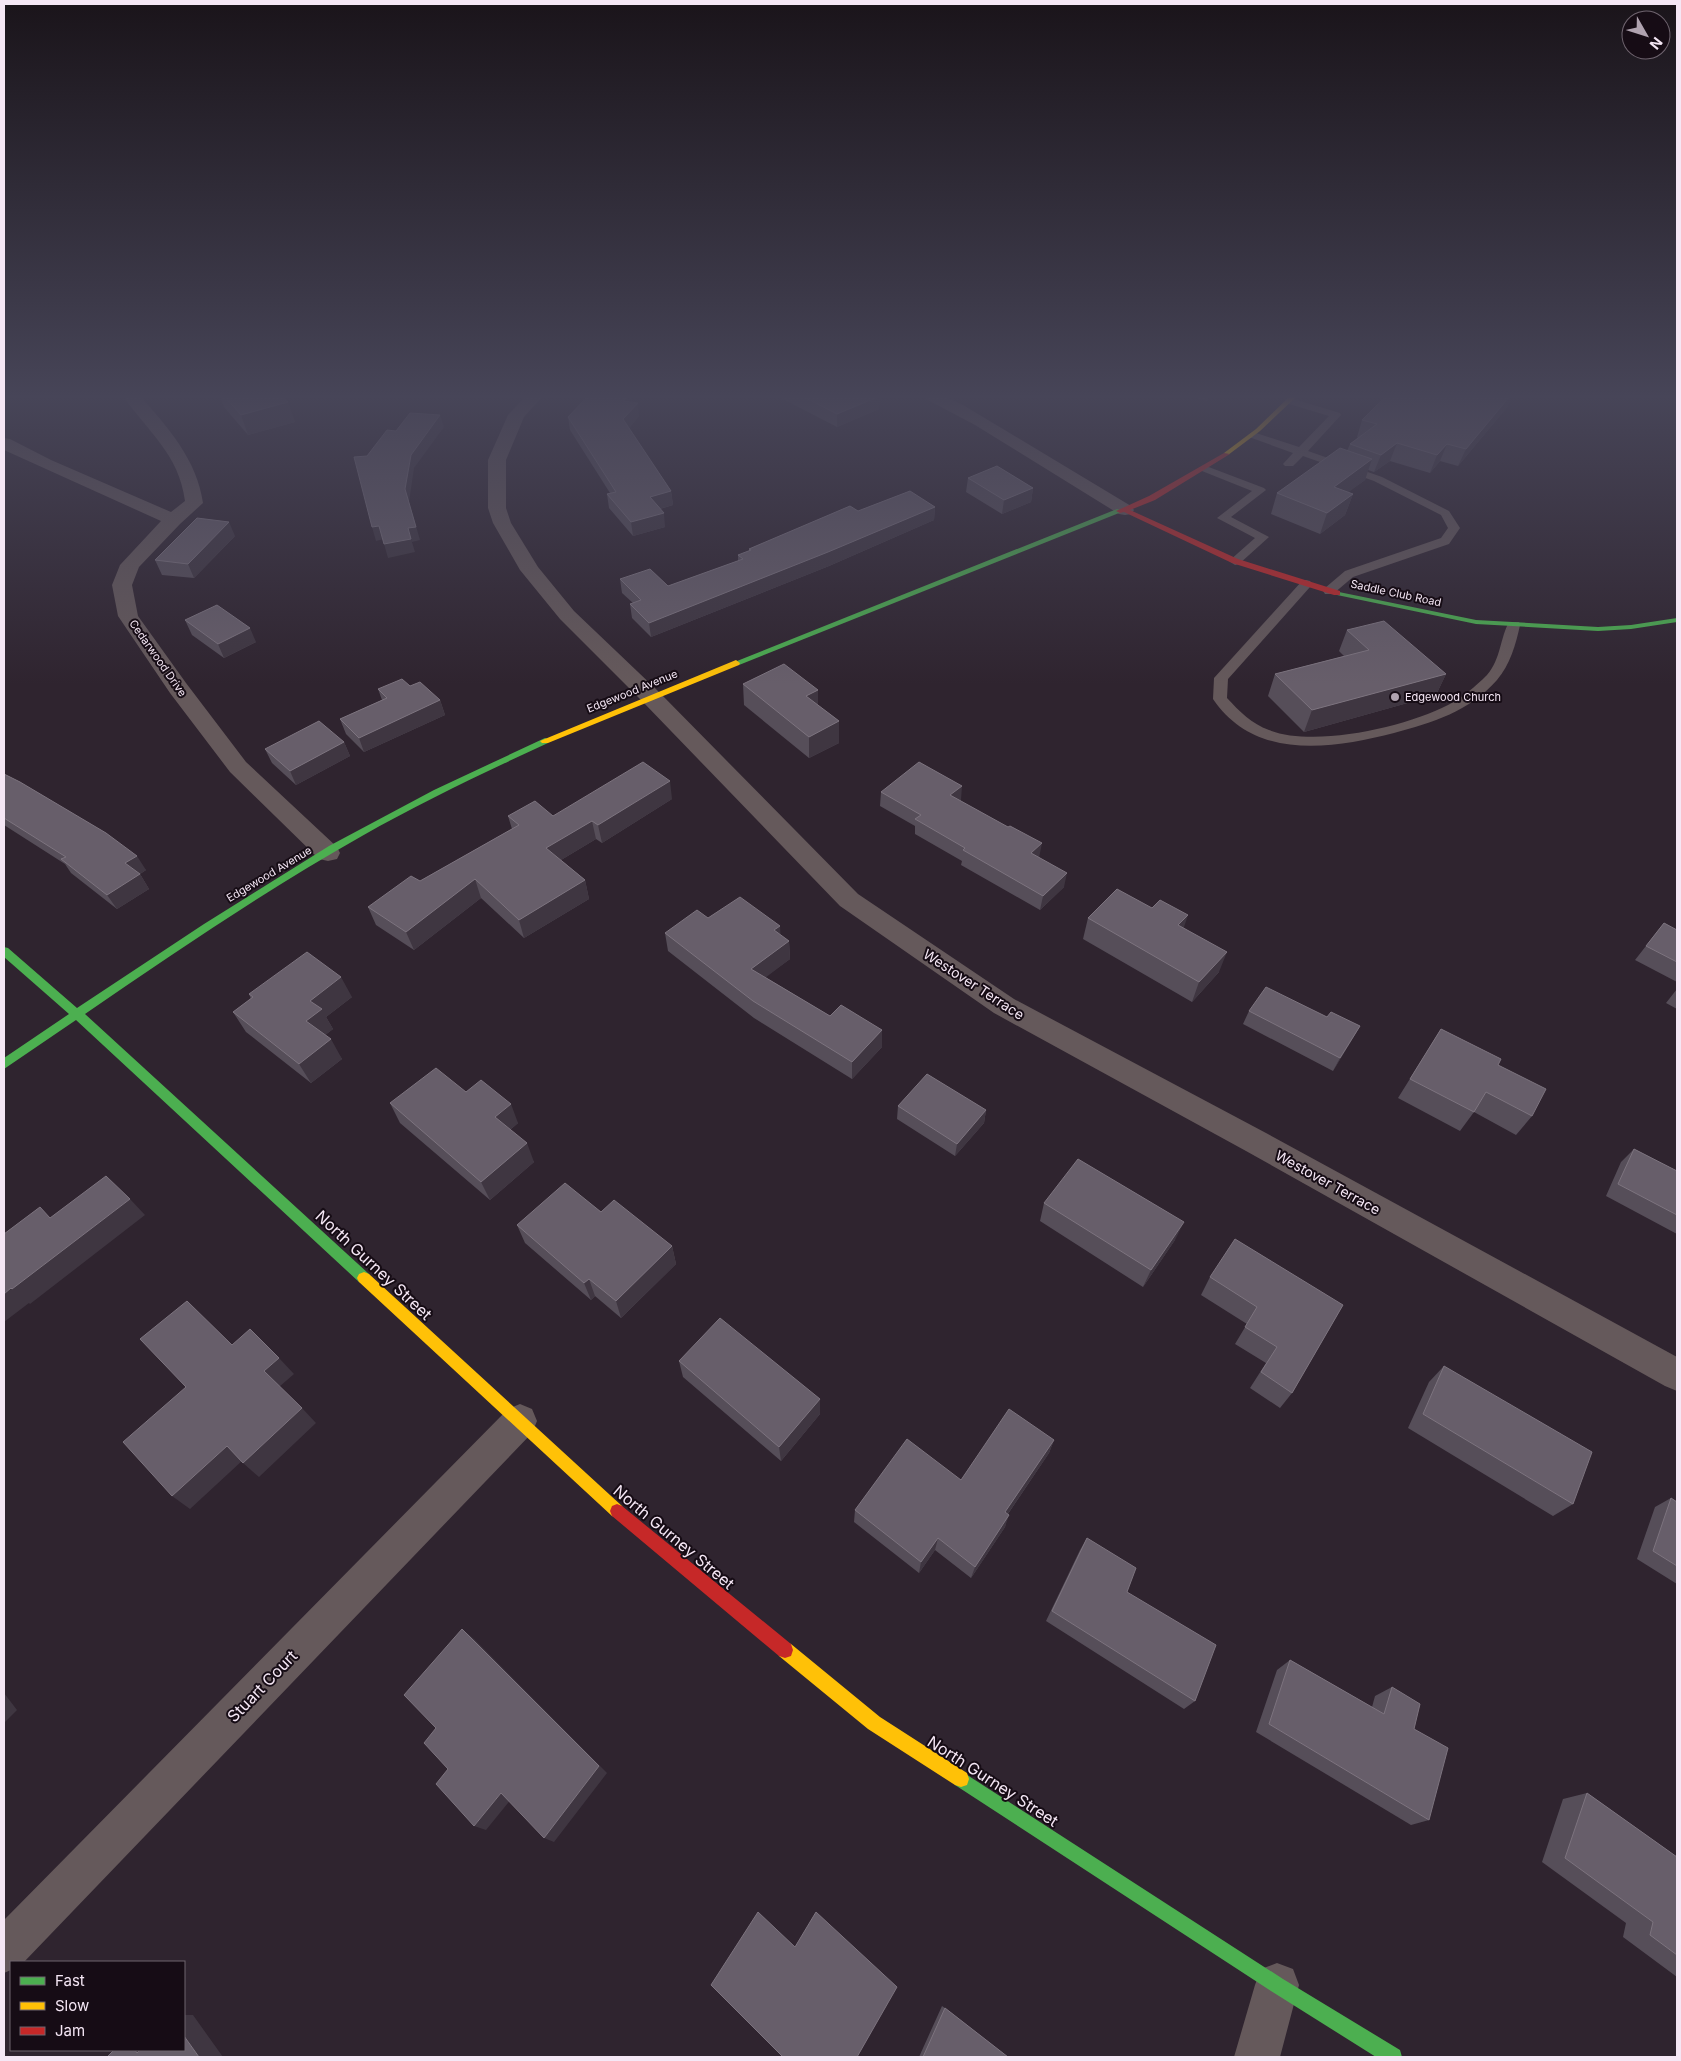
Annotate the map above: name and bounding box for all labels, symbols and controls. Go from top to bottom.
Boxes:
north arrow [1621,10,1671,60]
text: N [1647,34,1666,53]
street label: Saddle Club Road [1349,577,1443,609]
street label: Cedarwood Drive [126,617,190,699]
street label: Edgewood Avenue [585,666,679,716]
place label: Edgewood Church [1405,690,1501,704]
marker: Edgewood Church [1389,691,1401,703]
street label: Edgewood Avenue [224,843,314,905]
street label: Westover Terrace [920,945,1028,1023]
street label: Westover Terrace [1273,1146,1383,1218]
street label: North Gurney Street [312,1206,436,1324]
street label: North Gurney Street [609,1481,739,1593]
street label: Stuart Court [223,1646,301,1726]
street label: North Gurney Street [924,1731,1062,1831]
legend [10,1961,185,2051]
text: Fast [55,1971,85,1990]
text: Slow [55,1996,89,2015]
text: Jam [55,2021,85,2040]

